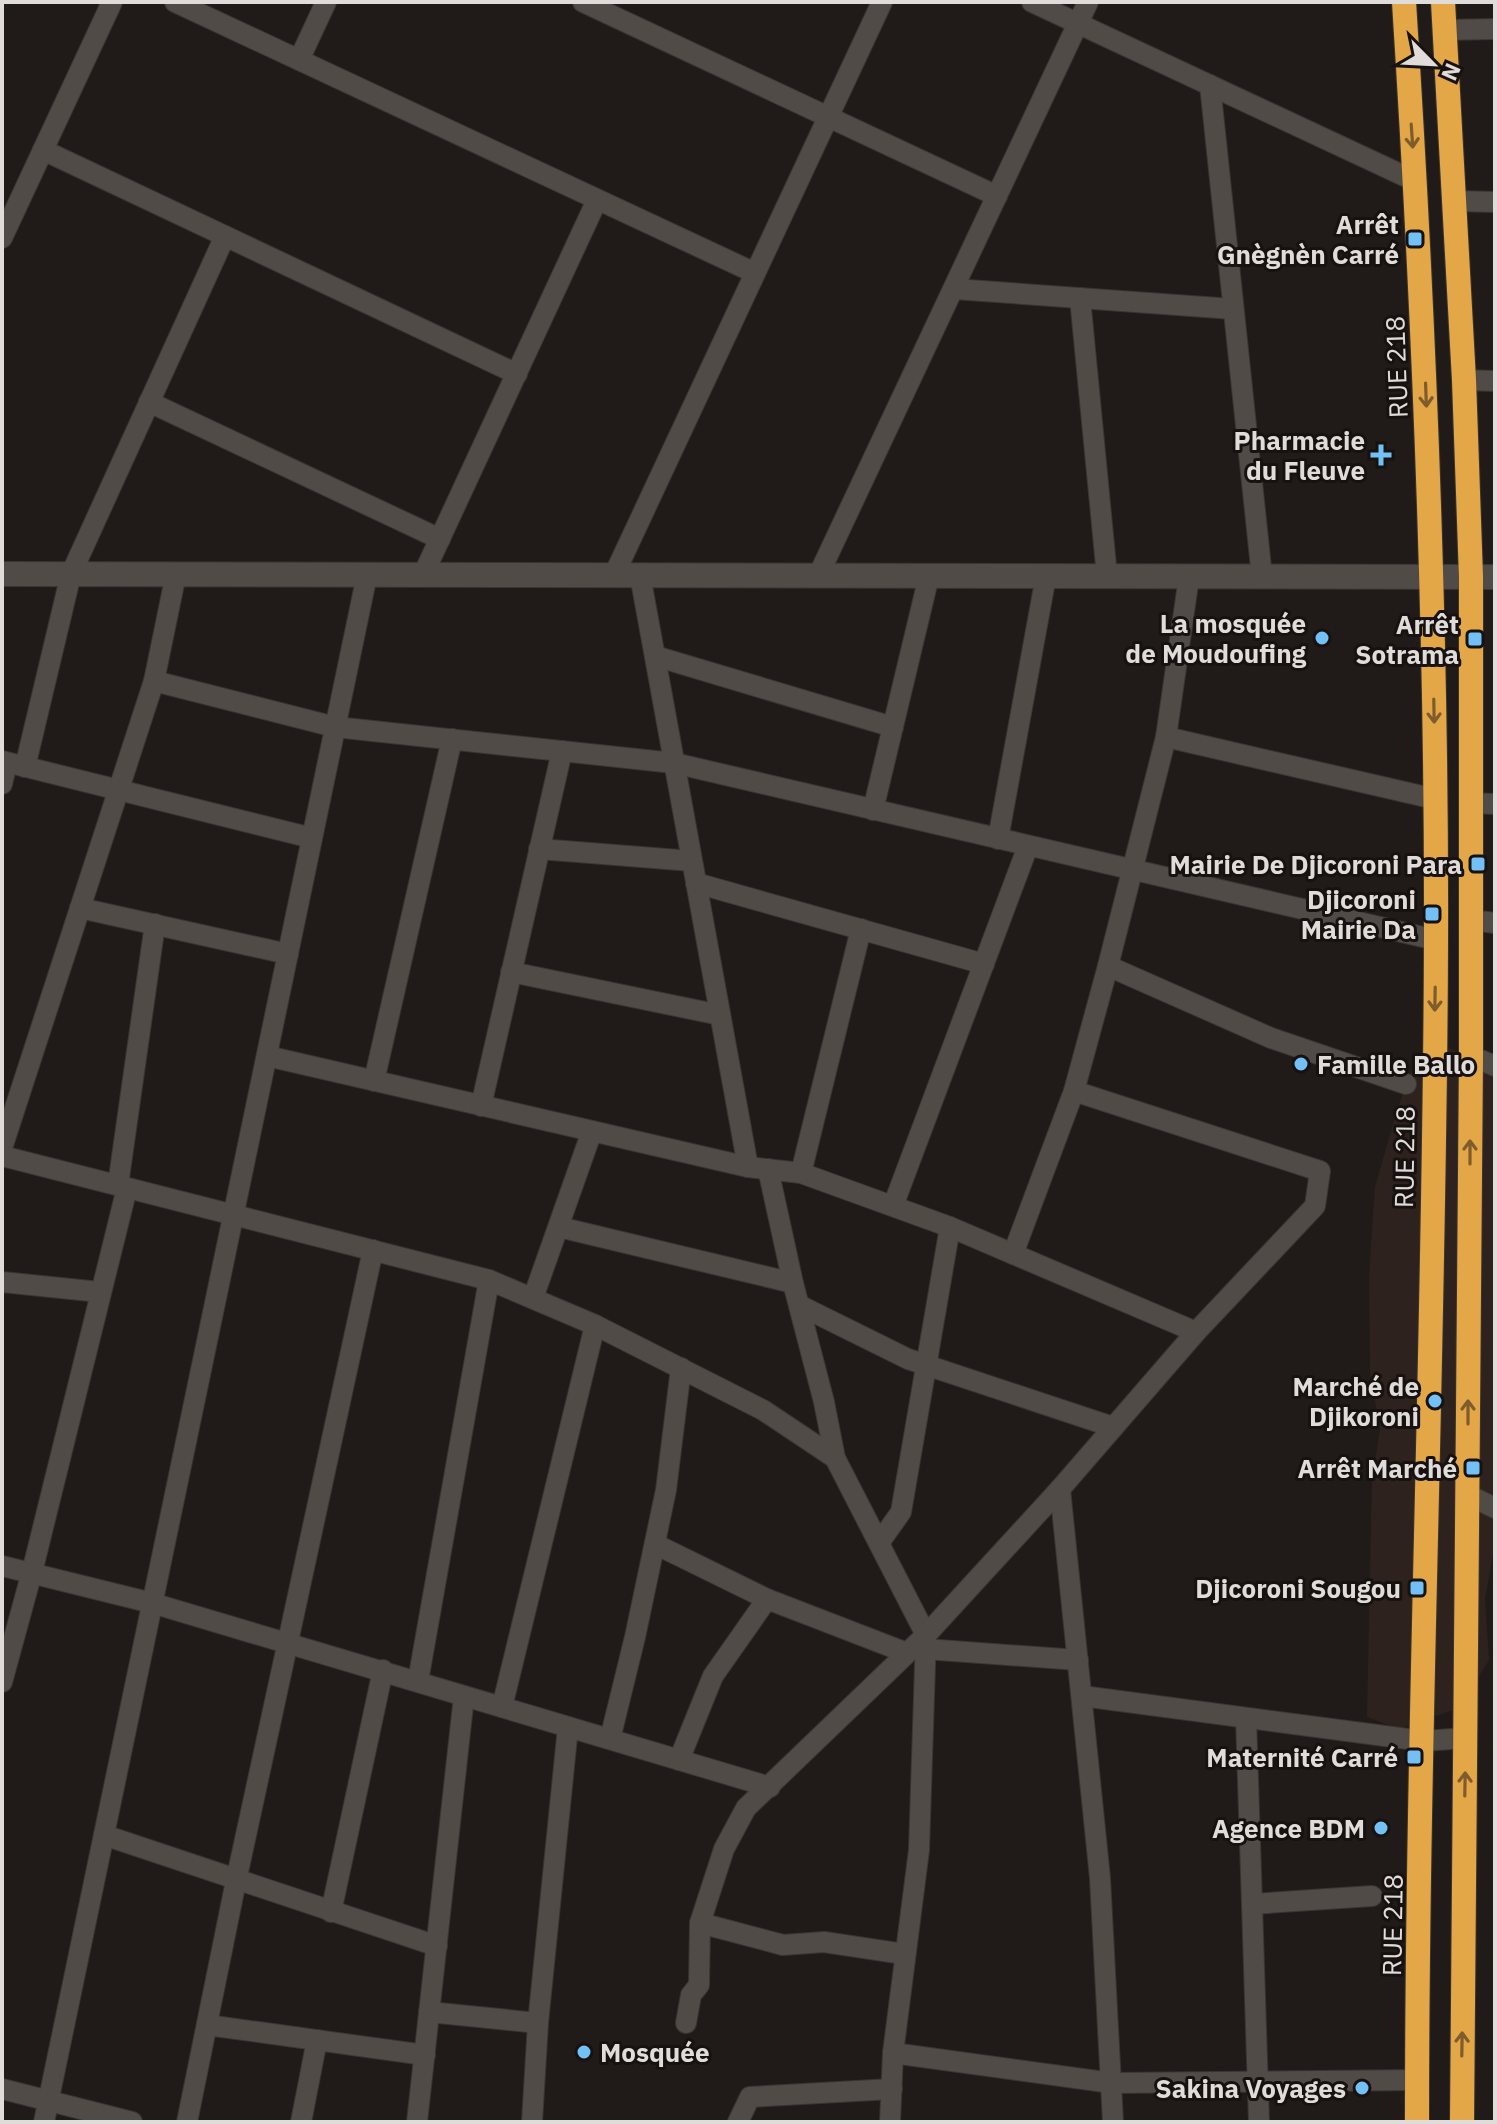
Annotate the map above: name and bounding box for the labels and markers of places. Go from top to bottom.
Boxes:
place label: Arrêt Gnègnèn Carré [1217,207,1399,271]
marker: Arrêt Gnègnèn Carré [1406,230,1424,248]
place label: Pharmacie du Fleuve [1234,423,1365,487]
marker: Pharmacie du Fleuve [1372,446,1390,464]
place label: La mosquée de Moudoufing [1125,606,1307,670]
place label: Arrêt Sotrama [1355,607,1459,671]
marker: La mosquée de Moudoufing [1313,629,1331,647]
marker: Arrêt Sotrama [1466,630,1484,648]
place label: Mairie De Djicoroni Para [1169,847,1462,881]
marker: Mairie De Djicoroni Para [1469,855,1487,873]
place label: Djicoroni Mairie Da [1301,882,1416,946]
marker: Djicoroni Mairie Da [1423,905,1441,923]
place label: Famille Ballo [1317,1047,1475,1081]
marker: Famille Ballo [1292,1055,1310,1073]
place label: Marché de Djikoroni [1292,1369,1419,1433]
marker: Marché de Djikoroni [1426,1392,1444,1410]
place label: Arrêt Marché [1298,1451,1457,1485]
marker: Arrêt Marché [1464,1459,1482,1477]
place label: Djicoroni Sougou [1195,1571,1401,1605]
marker: Djicoroni Sougou [1408,1579,1426,1597]
place label: Maternité Carré [1206,1740,1398,1774]
marker: Maternité Carré [1405,1748,1423,1766]
place label: Agence BDM [1212,1811,1365,1845]
marker: Agence BDM [1372,1819,1390,1837]
place label: Mosquée [600,2035,710,2069]
marker: Mosquée [575,2043,593,2061]
place label: Sakina Voyages [1155,2071,1346,2105]
marker: Sakina Voyages [1353,2079,1371,2097]

